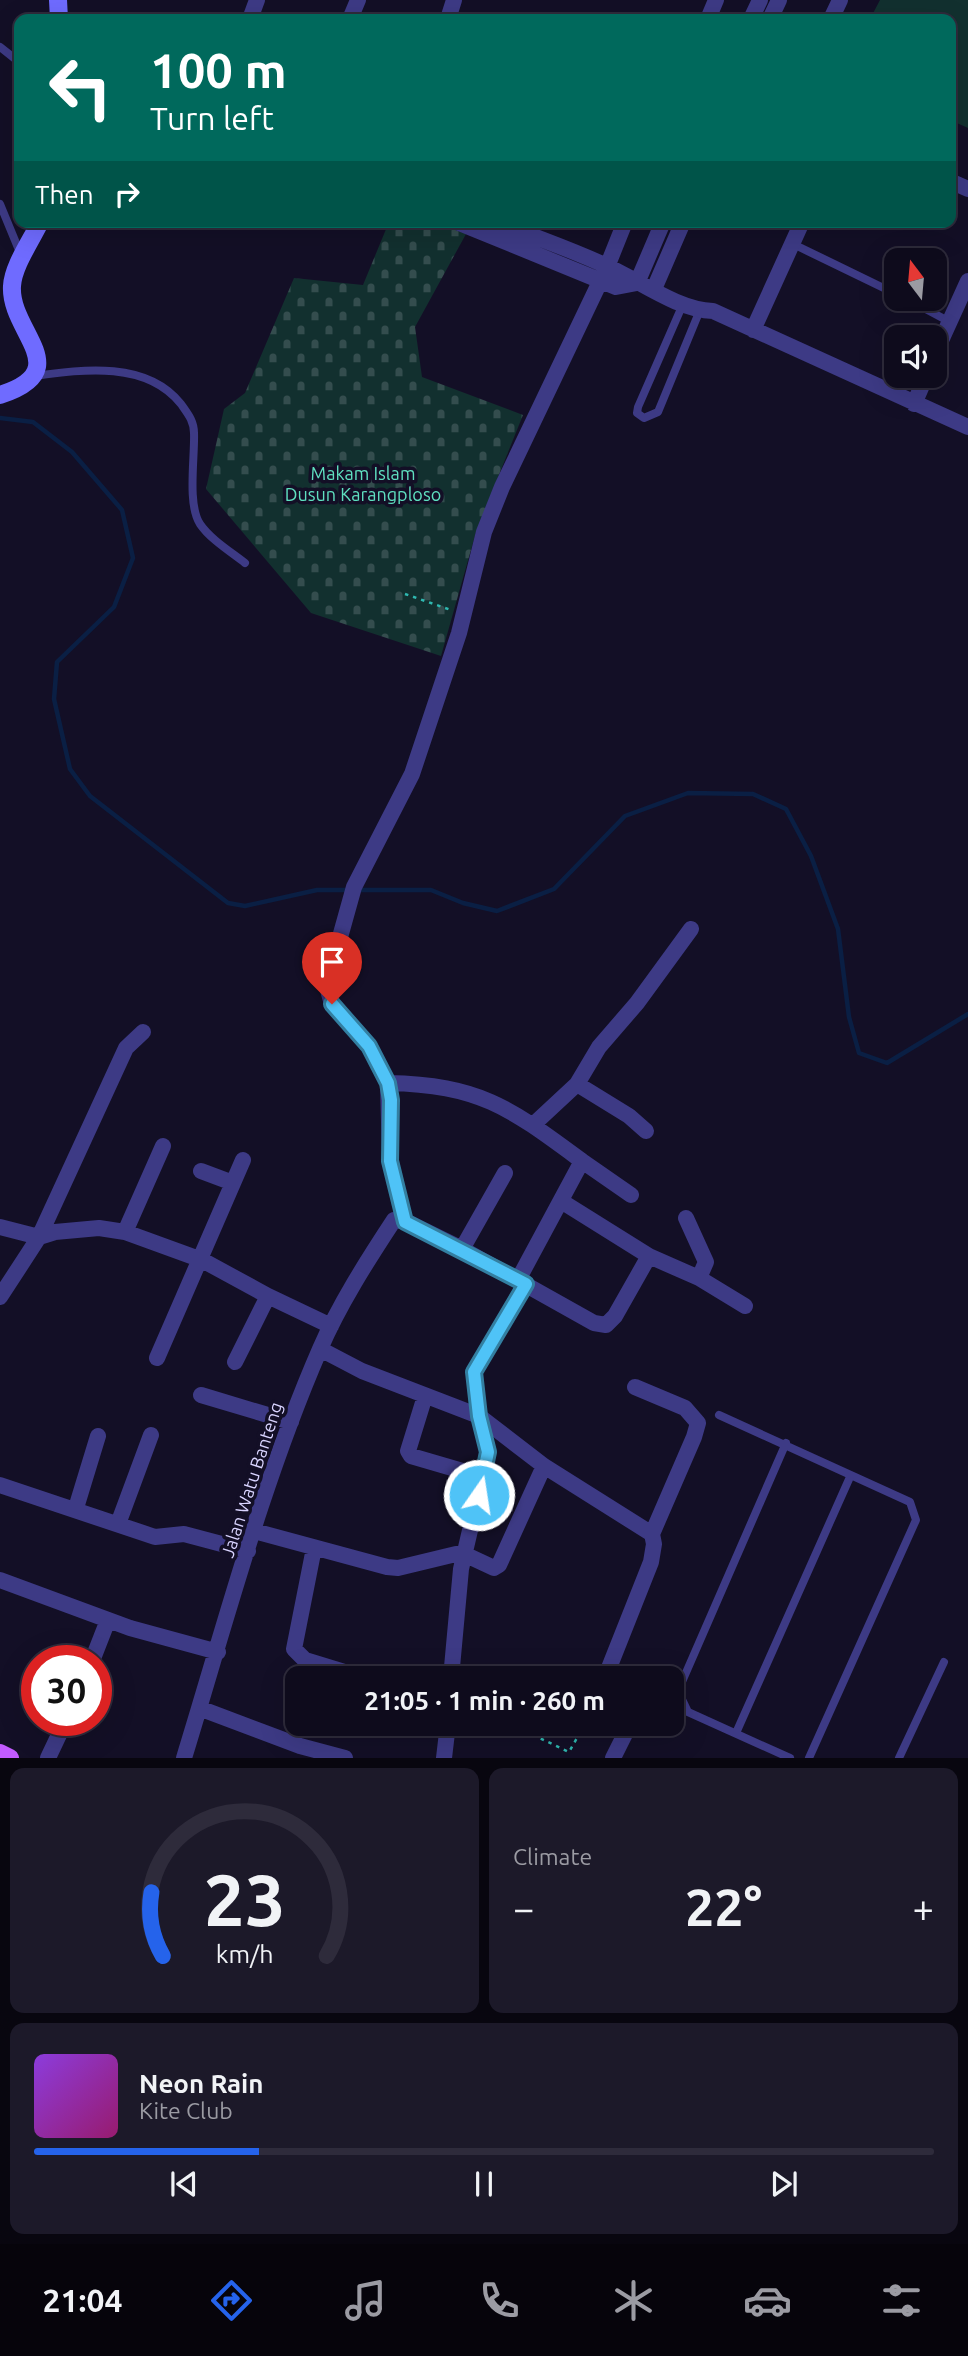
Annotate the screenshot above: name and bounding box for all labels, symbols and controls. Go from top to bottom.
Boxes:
icon: left [35,42,126,133]
text: 100 m [150,42,287,97]
text: Turn left [150,100,274,136]
icon: right [108,175,146,213]
text: Then [35,180,94,209]
north arrow [884,248,947,312]
map controls [884,248,947,388]
button: sound [884,325,947,388]
park label: Makam Islam Dusun Karangploso [285,463,441,504]
pin [302,932,362,1004]
icon: arrive [313,943,351,981]
street label: Jalan Watu Banteng [216,1400,286,1560]
position arrow [442,1458,516,1532]
speed limit sign: 30 [21,1645,112,1736]
text: 21:05 · 1 min · 260 m [364,1686,605,1715]
text: Climate [513,1844,592,1869]
text: 23 [203,1859,286,1941]
text: 22° [685,1878,762,1936]
text: − [513,1887,534,1929]
text: + [913,1887,934,1929]
text: km/h [216,1940,273,1968]
text: Neon Rain [139,2069,264,2098]
text: Kite Club [139,2098,233,2123]
icon: previous [165,2165,203,2203]
icon: pause [465,2165,503,2203]
icon: next [765,2165,803,2203]
icon: directions [207,2276,256,2325]
icon: music [341,2276,390,2325]
icon: phone [475,2276,524,2325]
icon: climate [609,2276,658,2325]
icon: car [743,2276,792,2325]
icon: filters [877,2276,926,2325]
text: 21:04 [42,2282,123,2318]

